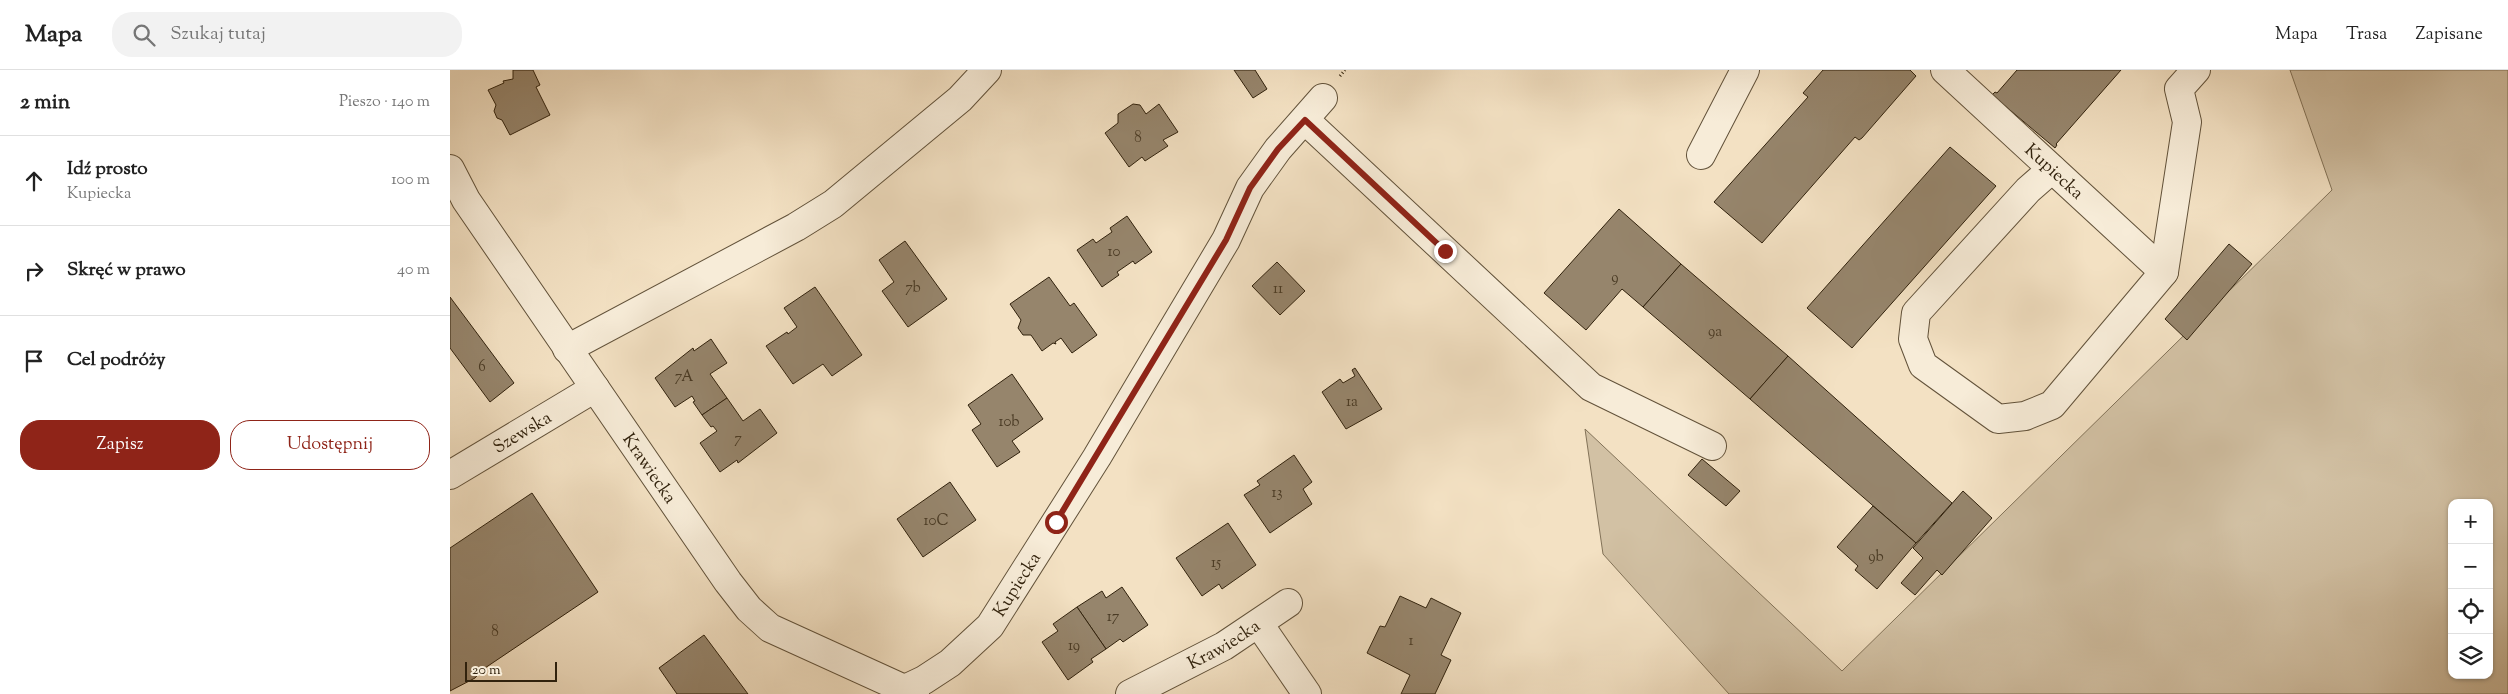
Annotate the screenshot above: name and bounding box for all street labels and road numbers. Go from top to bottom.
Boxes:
street label: Kupiecka [2018,138,2089,207]
street label: Szewska [489,406,557,461]
street label: Krawiecka [615,429,682,510]
street label: Kupiecka [988,548,1048,623]
street label: Krawiecka [1184,614,1266,677]

